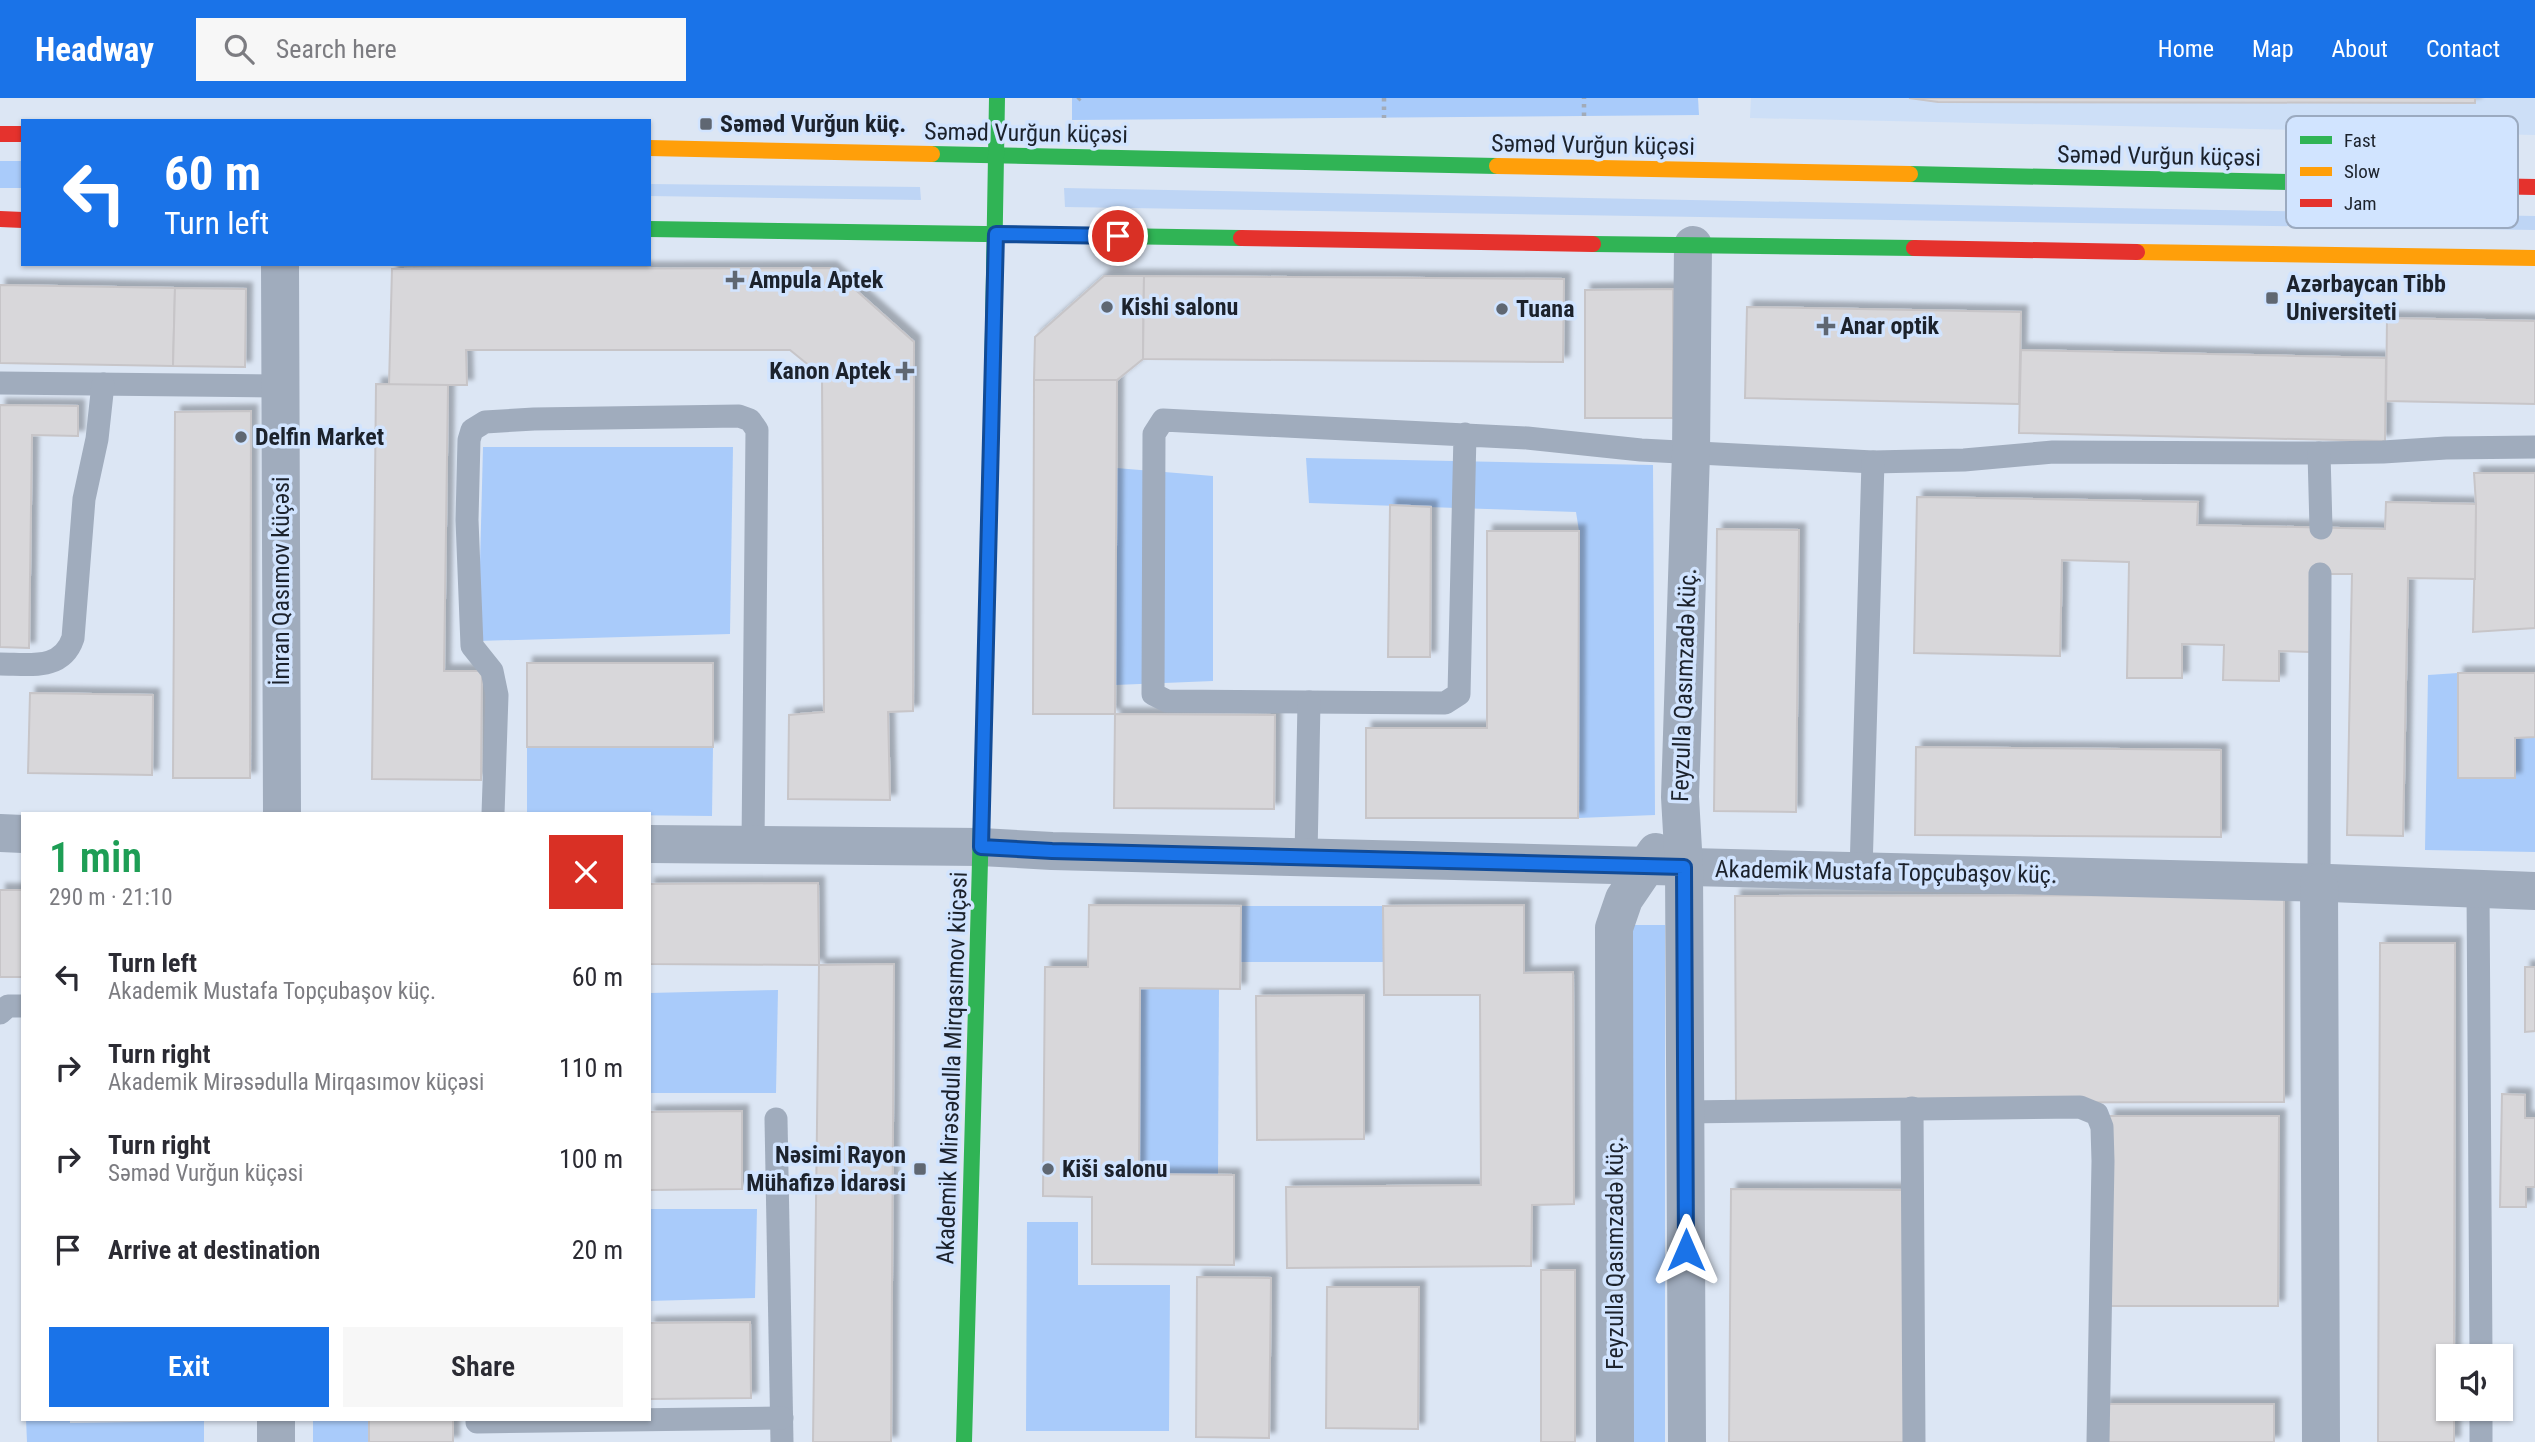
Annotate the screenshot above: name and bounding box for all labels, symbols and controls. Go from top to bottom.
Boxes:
search box [196,18,686,81]
text: Headway [35,30,154,69]
icon: search [220,30,258,68]
text: Search here [276,34,397,64]
text: Home [2158,35,2214,63]
text: Map [2252,35,2294,63]
text: About [2332,35,2388,63]
text: Contact [2426,35,2500,63]
place label: Səməd Vurğun küç. [720,110,906,138]
marker: Səməd Vurğun küç. [698,116,714,132]
legend [2286,116,2518,228]
street label: Səməd Vurğun küçəsi [924,117,1128,149]
street label: Səməd Vurğun küçəsi [1491,129,1695,161]
text: Fast [2344,129,2376,152]
street label: Səməd Vurğun küçəsi [2057,140,2261,172]
text: 60 m [164,145,261,202]
icon: left [49,147,140,238]
text: Slow [2344,160,2380,183]
text: Jam [2344,192,2377,215]
text: Turn left [164,204,269,242]
pin [1088,206,1148,266]
icon: arrive [1099,217,1137,255]
place label: Ampula Aptek [749,266,884,294]
place label: Azərbaycan Tibb Universiteti [2286,270,2446,326]
marker: Ampula Aptek [727,272,743,288]
marker: Azərbaycan Tibb Universiteti [2264,290,2280,306]
place label: Kishi salonu [1121,293,1238,321]
place label: Tuana [1516,295,1574,323]
marker: Kishi salonu [1099,299,1115,315]
marker: Tuana [1494,301,1510,317]
place label: Anar optik [1840,312,1940,340]
marker: Anar optik [1818,318,1834,334]
place label: Kanon Aptek [769,357,892,385]
marker: Kanon Aptek [897,363,913,379]
place label: Delfin Market [255,423,384,451]
marker: Delfin Market [233,429,249,445]
street label: İmran Qasımov küçəsi [267,477,295,685]
street label: Feyzulla Qasımzadə küç. [1666,568,1702,802]
text: 1 min [49,833,142,882]
button: close [549,835,623,909]
street label: Akademik Mustafa Topçubaşov küç. [1715,855,2057,889]
street label: Akademik Mirəsədulla Mirqasımov küçəsi [931,871,973,1265]
text: 290 m · 21:10 [49,884,173,911]
text: Turn left [108,948,197,978]
icon: left [49,958,87,996]
text: 60 m [572,962,623,992]
text: Akademik Mustafa Topçubaşov küç. [108,978,436,1005]
text: Turn right [108,1039,210,1069]
icon: right [49,1049,87,1087]
text: 110 m [559,1053,623,1083]
text: Akademik Mirəsədulla Mirqasımov küçəsi [108,1069,484,1096]
text: Turn right [108,1130,210,1160]
street label: Feyzulla Qasımzadə küç. [1601,1136,1629,1370]
icon: right [49,1140,87,1178]
place label: Nəsimi Rayon Mühafizə İdarəsi [746,1141,906,1197]
text: 100 m [559,1144,623,1174]
place label: Kiši salonu [1062,1155,1168,1183]
text: Səməd Vurğun küçəsi [108,1160,303,1187]
marker: Nəsimi Rayon Mühafizə İdarəsi [912,1161,928,1177]
marker: Kiši salonu [1040,1161,1056,1177]
position arrow [1649,1213,1723,1287]
icon: arrive [49,1231,87,1269]
text: Arrive at destination [108,1235,320,1265]
text: 20 m [572,1235,623,1265]
button: Exit [49,1327,329,1407]
button: Share [343,1327,623,1407]
map controls [2436,1344,2513,1421]
button: sound [2436,1344,2513,1421]

